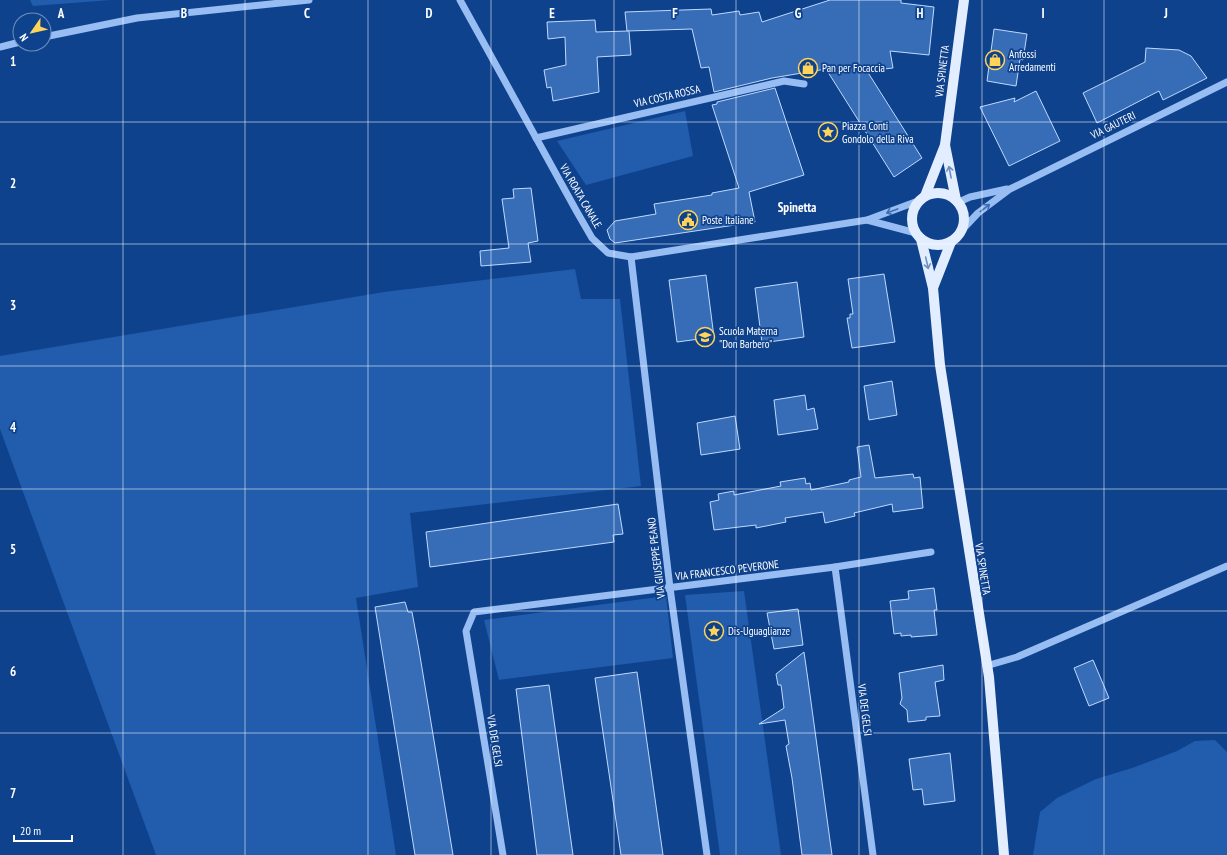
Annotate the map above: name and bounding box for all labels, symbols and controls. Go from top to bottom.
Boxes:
text: A [57,5,65,22]
text: B [181,5,187,22]
text: C [304,5,310,22]
text: D [426,5,433,22]
text: E [549,5,555,22]
text: F [672,5,678,22]
text: G [795,5,802,22]
text: H [917,5,924,22]
text: I [1041,5,1045,22]
text: J [1163,5,1168,22]
north arrow [12,12,52,52]
text: N [16,31,31,44]
street label: VIA SPINETTA [932,43,952,99]
place label: Anfossi Arredamenti [1009,47,1056,74]
shop icon: Anfossi Arredamenti [984,49,1006,71]
text: 1 [10,53,16,70]
shop icon: Pan per Focaccia [797,57,819,79]
place label: Pan per Focaccia [822,61,885,75]
street label: VIA COSTA ROSSA [632,81,702,111]
street label: VIA GAUTERI [1087,108,1138,142]
place label: Piazza Conti Gondolo della Riva [842,119,914,146]
place icon: Piazza Conti Gondolo della Riva [817,121,839,143]
street label: VIA ROATA CANALE [556,160,605,231]
one-way arrow [946,166,954,179]
text: 2 [10,175,16,192]
district label: Spinetta [778,199,816,216]
one-way arrow [979,204,990,212]
one-way arrow [887,207,899,215]
public building icon: Poste Italiane [677,209,699,231]
place label: Poste Italiane [702,213,754,227]
one-way arrow [924,257,931,270]
text: 3 [10,297,16,314]
place label: Scuola Materna "Don Barbero" [719,324,778,351]
school or university icon: Scuola Materna "Don Barbero" [694,326,716,348]
text: 4 [10,419,17,436]
street label: VIA GIUSEPPE PEANO [644,517,668,600]
text: 5 [10,541,16,558]
street label: VIA SPINETTA [972,541,994,597]
street label: VIA FRANCESCO PEVERONE [673,557,780,583]
place icon: Dis-Uguaglianze [703,620,725,642]
place label: Dis-Uguaglianze [728,624,790,638]
text: 6 [10,663,16,680]
street label: VIA DEI GELSI [855,682,875,737]
street label: VIA DEI GELSI [484,713,506,768]
text: 7 [10,785,16,802]
scale bar [14,817,72,843]
text: 20 m [20,823,41,838]

